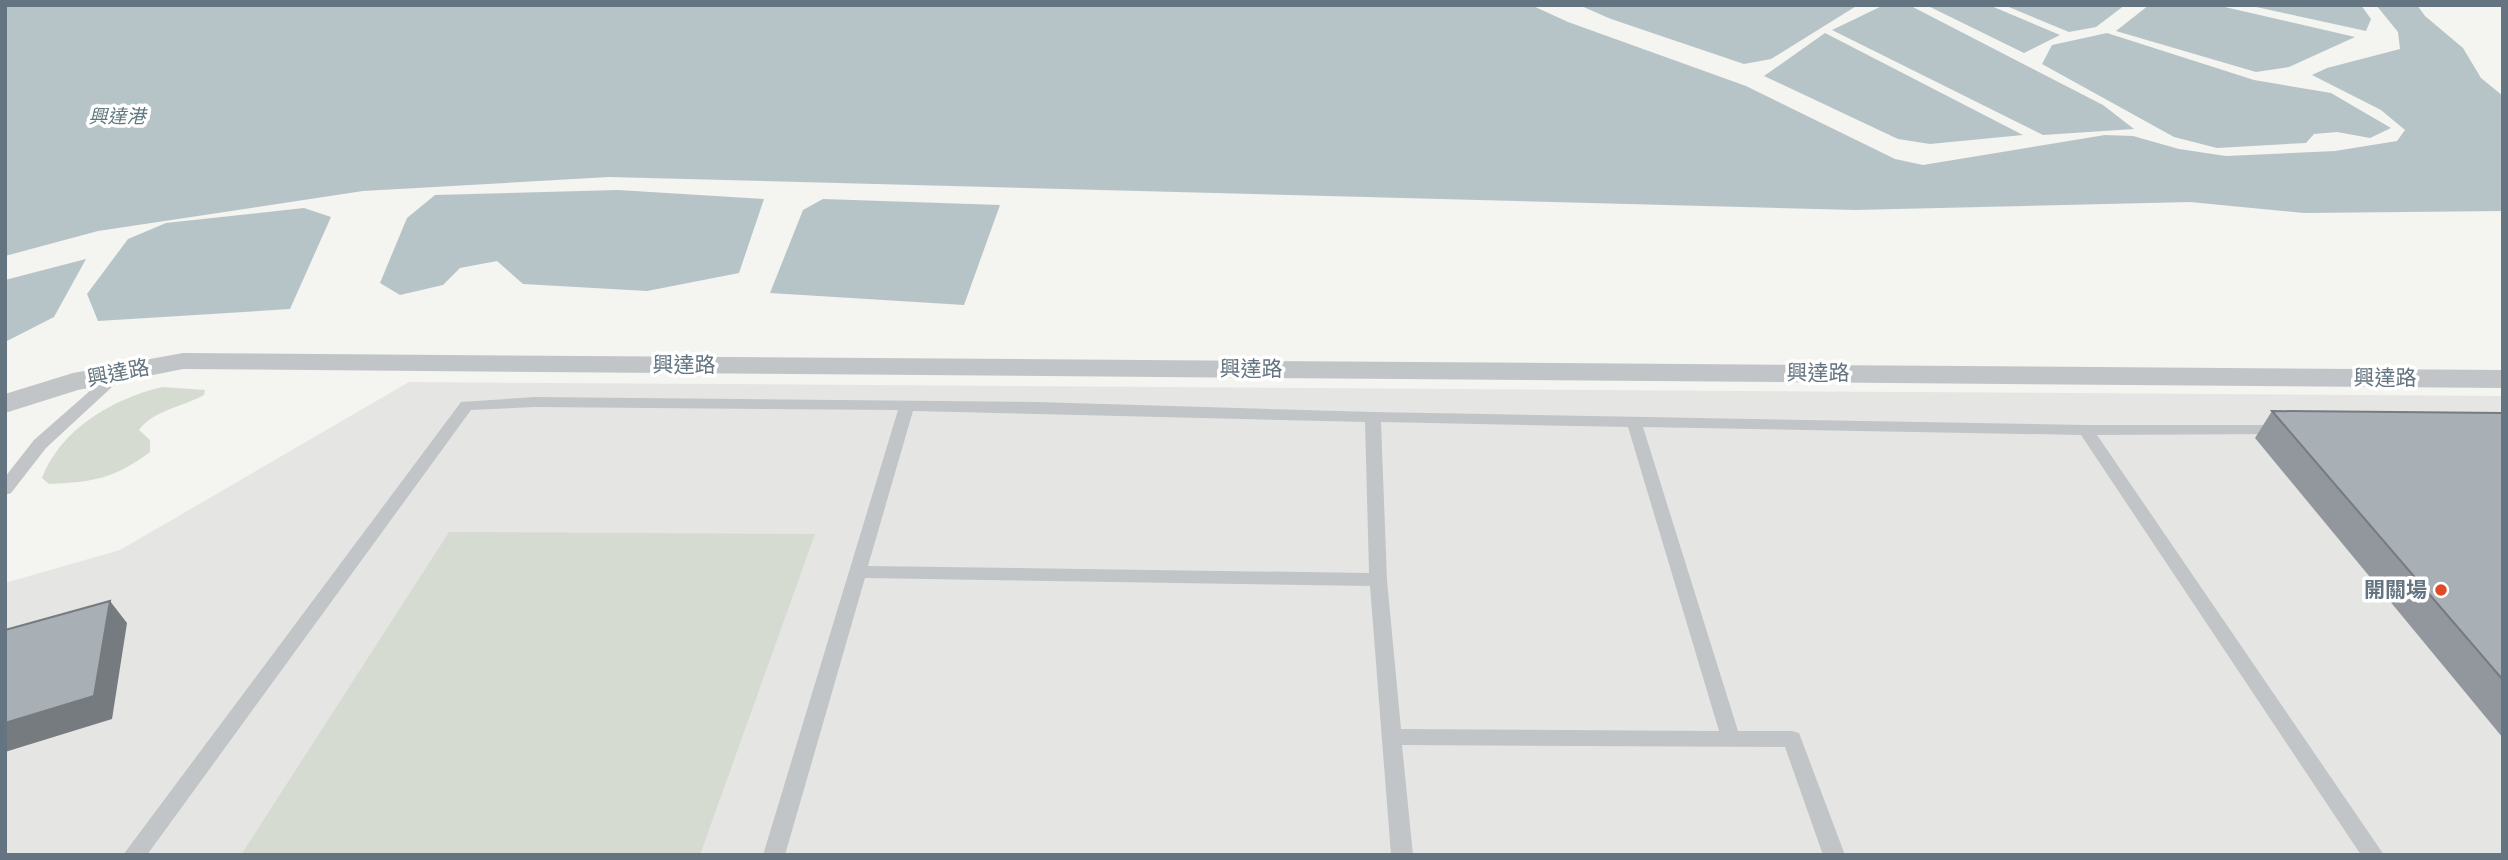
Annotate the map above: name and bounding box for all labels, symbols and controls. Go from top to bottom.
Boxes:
water label: 興達港 [88,104,148,129]
street label: 興達路 [653,351,716,379]
street label: 興達路 [84,353,152,393]
street label: 興達路 [1220,355,1283,383]
street label: 興達路 [1787,359,1850,387]
street label: 興達路 [2354,364,2417,392]
place label: 開關場 [2364,576,2427,604]
marker: 開關場 [2433,582,2449,598]

